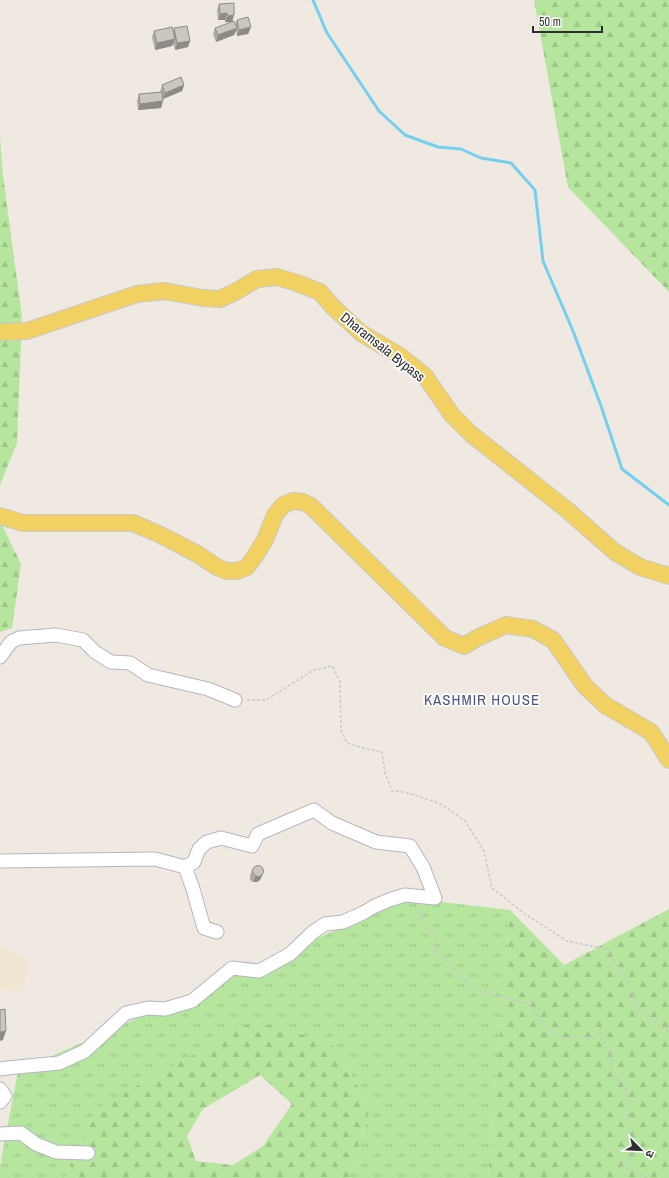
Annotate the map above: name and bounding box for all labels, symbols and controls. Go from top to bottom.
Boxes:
scale bar [533,8,602,34]
text: 50 m [539,14,561,30]
street label: Dharamsala Bypass [337,308,429,386]
district label: KASHMIR HOUSE [424,689,540,710]
north arrow [621,1130,661,1170]
text: उ [642,1148,658,1160]

